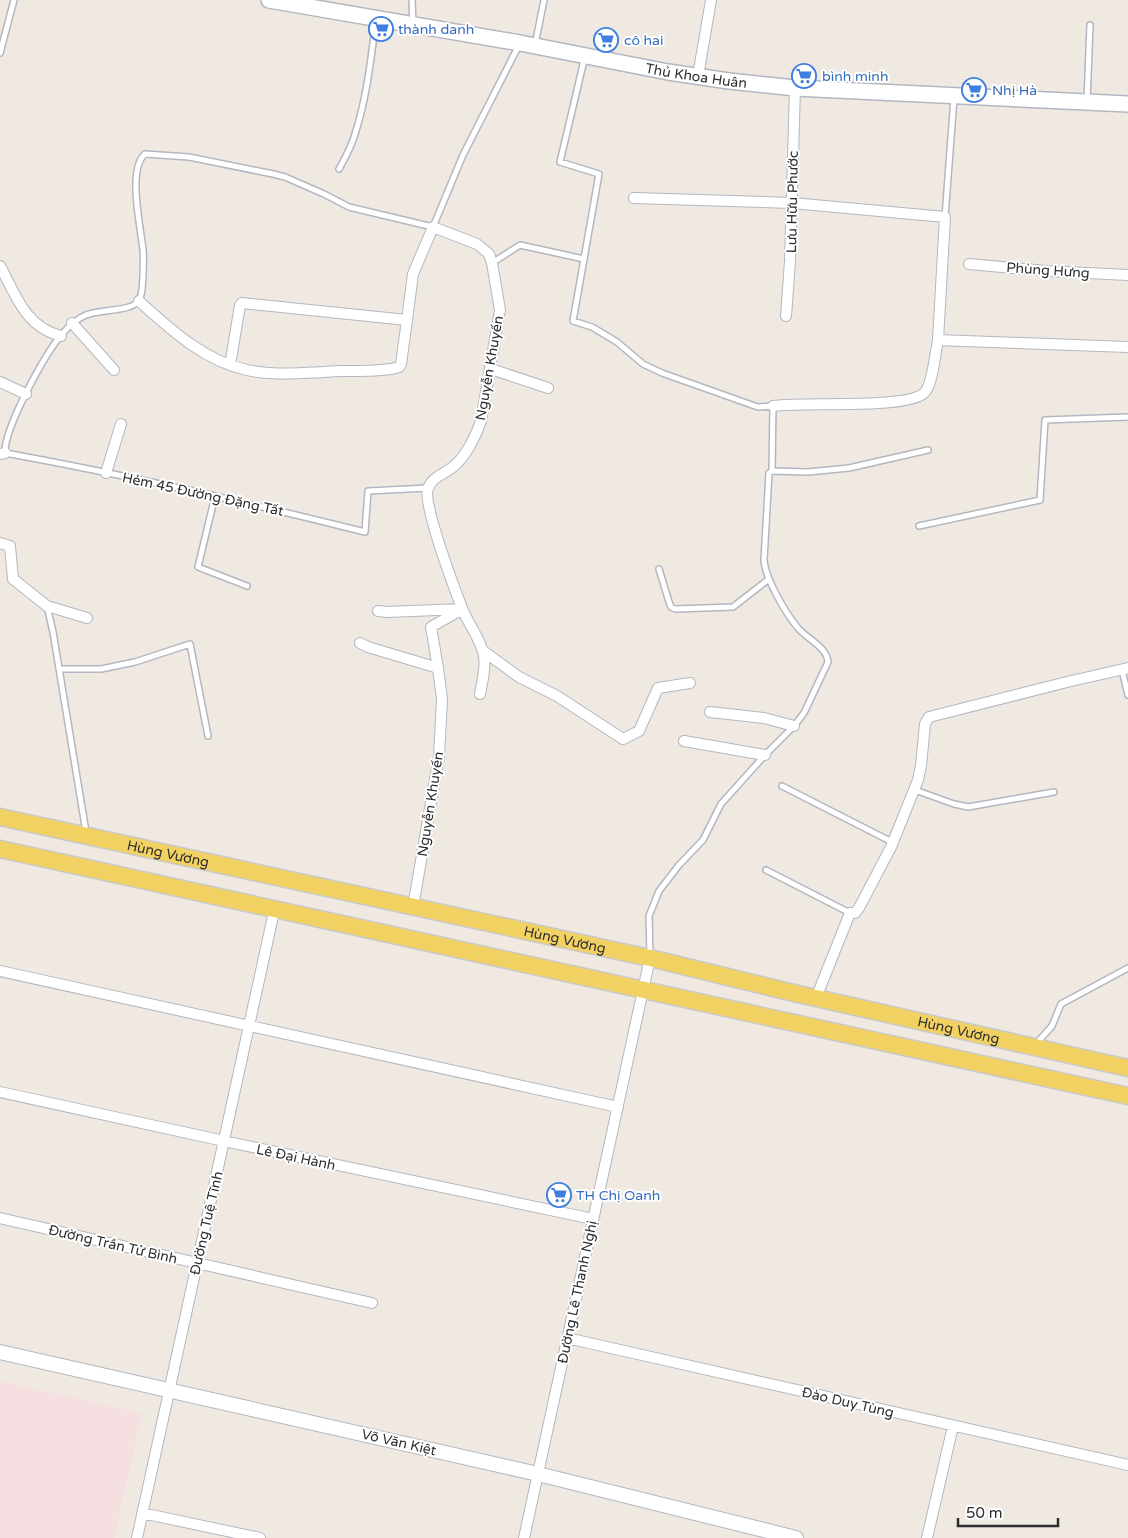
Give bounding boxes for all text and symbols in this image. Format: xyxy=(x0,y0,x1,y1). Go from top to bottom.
supermarket icon: thành danh xyxy=(368,16,394,42)
place label: thành danh xyxy=(398,21,474,38)
supermarket icon: cô hai xyxy=(593,27,619,53)
place label: cô hai xyxy=(624,32,663,49)
street label: Thủ Khoa Huân xyxy=(644,60,748,92)
supermarket icon: bình minh xyxy=(791,63,817,89)
place label: bình minh xyxy=(822,68,888,85)
supermarket icon: Nhị Hà xyxy=(961,77,987,103)
place label: Nhị Hà xyxy=(992,82,1037,99)
street label: Lưu Hữu Phước xyxy=(783,151,802,253)
street label: Phùng Hưng xyxy=(1006,259,1090,282)
street label: Nguyễn Khuyến xyxy=(472,314,507,422)
street label: Hẻm 45 Đường Đặng Tất xyxy=(121,469,286,520)
street label: Nguyễn Khuyến xyxy=(414,750,447,858)
street label: Hùng Vương xyxy=(125,837,211,871)
street label: Hùng Vương xyxy=(522,923,607,957)
street label: Hùng Vương xyxy=(916,1013,1001,1048)
street label: Lê Đại Hành xyxy=(255,1141,337,1174)
street label: Đường Tuệ Tĩnh xyxy=(186,1169,227,1277)
supermarket icon: TH Chị Oanh xyxy=(546,1182,572,1208)
place label: TH Chị Oanh xyxy=(576,1187,660,1204)
street label: Đường Lê Thanh Nghị xyxy=(554,1219,601,1365)
street label: Đường Trần Tử Bình xyxy=(47,1221,179,1268)
street label: Đào Duy Tùng xyxy=(800,1384,896,1421)
street label: Võ Văn Kiệt xyxy=(360,1426,439,1459)
scale bar xyxy=(958,1496,1058,1528)
text: 50 m xyxy=(966,1504,1003,1522)

